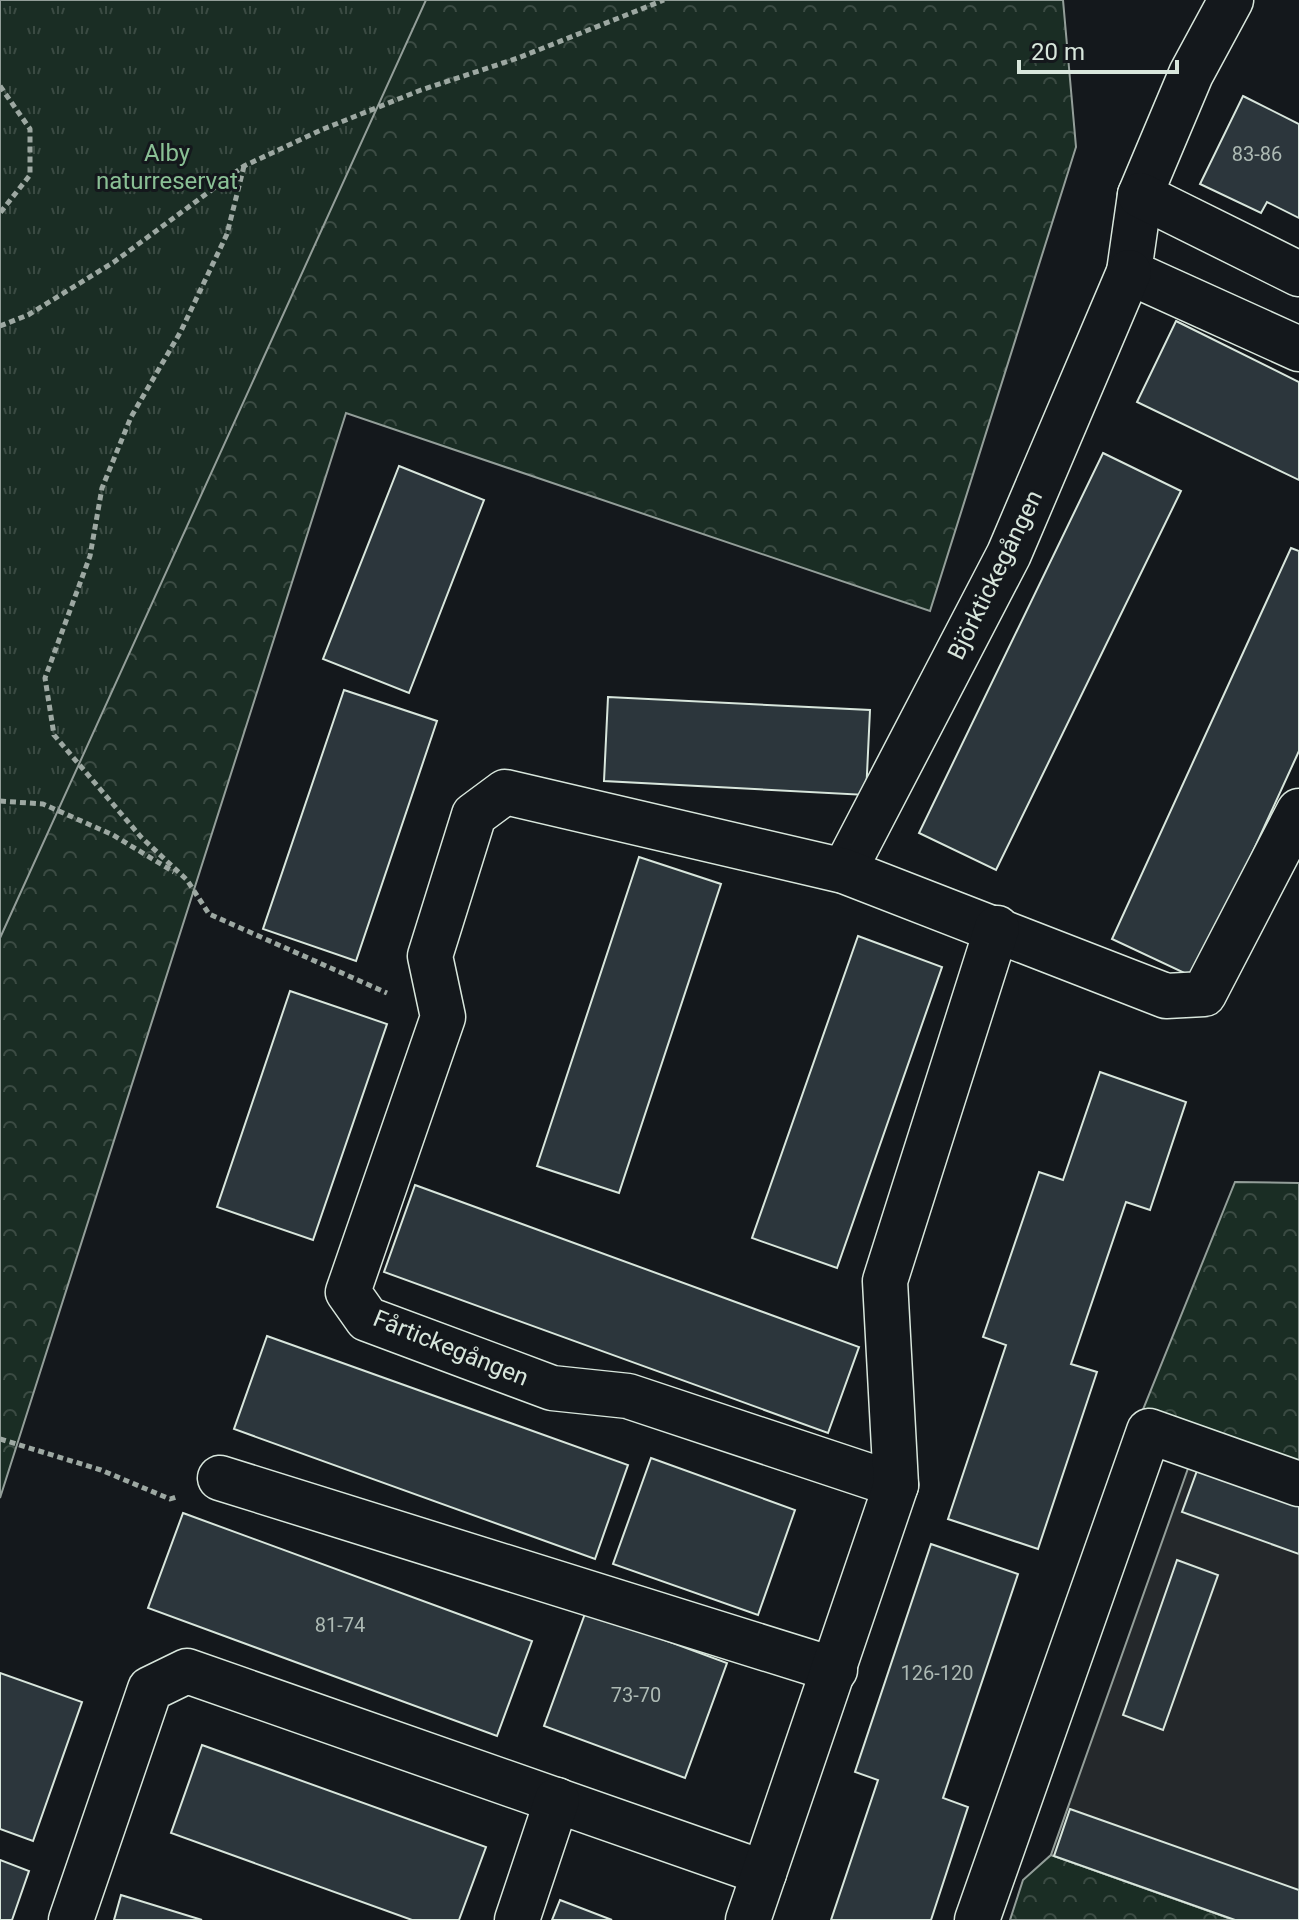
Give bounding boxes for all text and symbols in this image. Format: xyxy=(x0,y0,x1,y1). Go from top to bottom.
scale bar xyxy=(1019,24,1177,74)
text: 20 m xyxy=(1031,38,1085,66)
park label: Alby naturreservat xyxy=(96,139,238,195)
house number: 83-86 xyxy=(1232,142,1282,166)
street label: Björktickegången xyxy=(942,486,1048,664)
street label: Fårtickegången xyxy=(369,1304,533,1392)
house number: 81-74 xyxy=(315,1613,365,1637)
house number: 126-120 xyxy=(901,1661,973,1685)
house number: 73-70 xyxy=(611,1683,661,1707)

